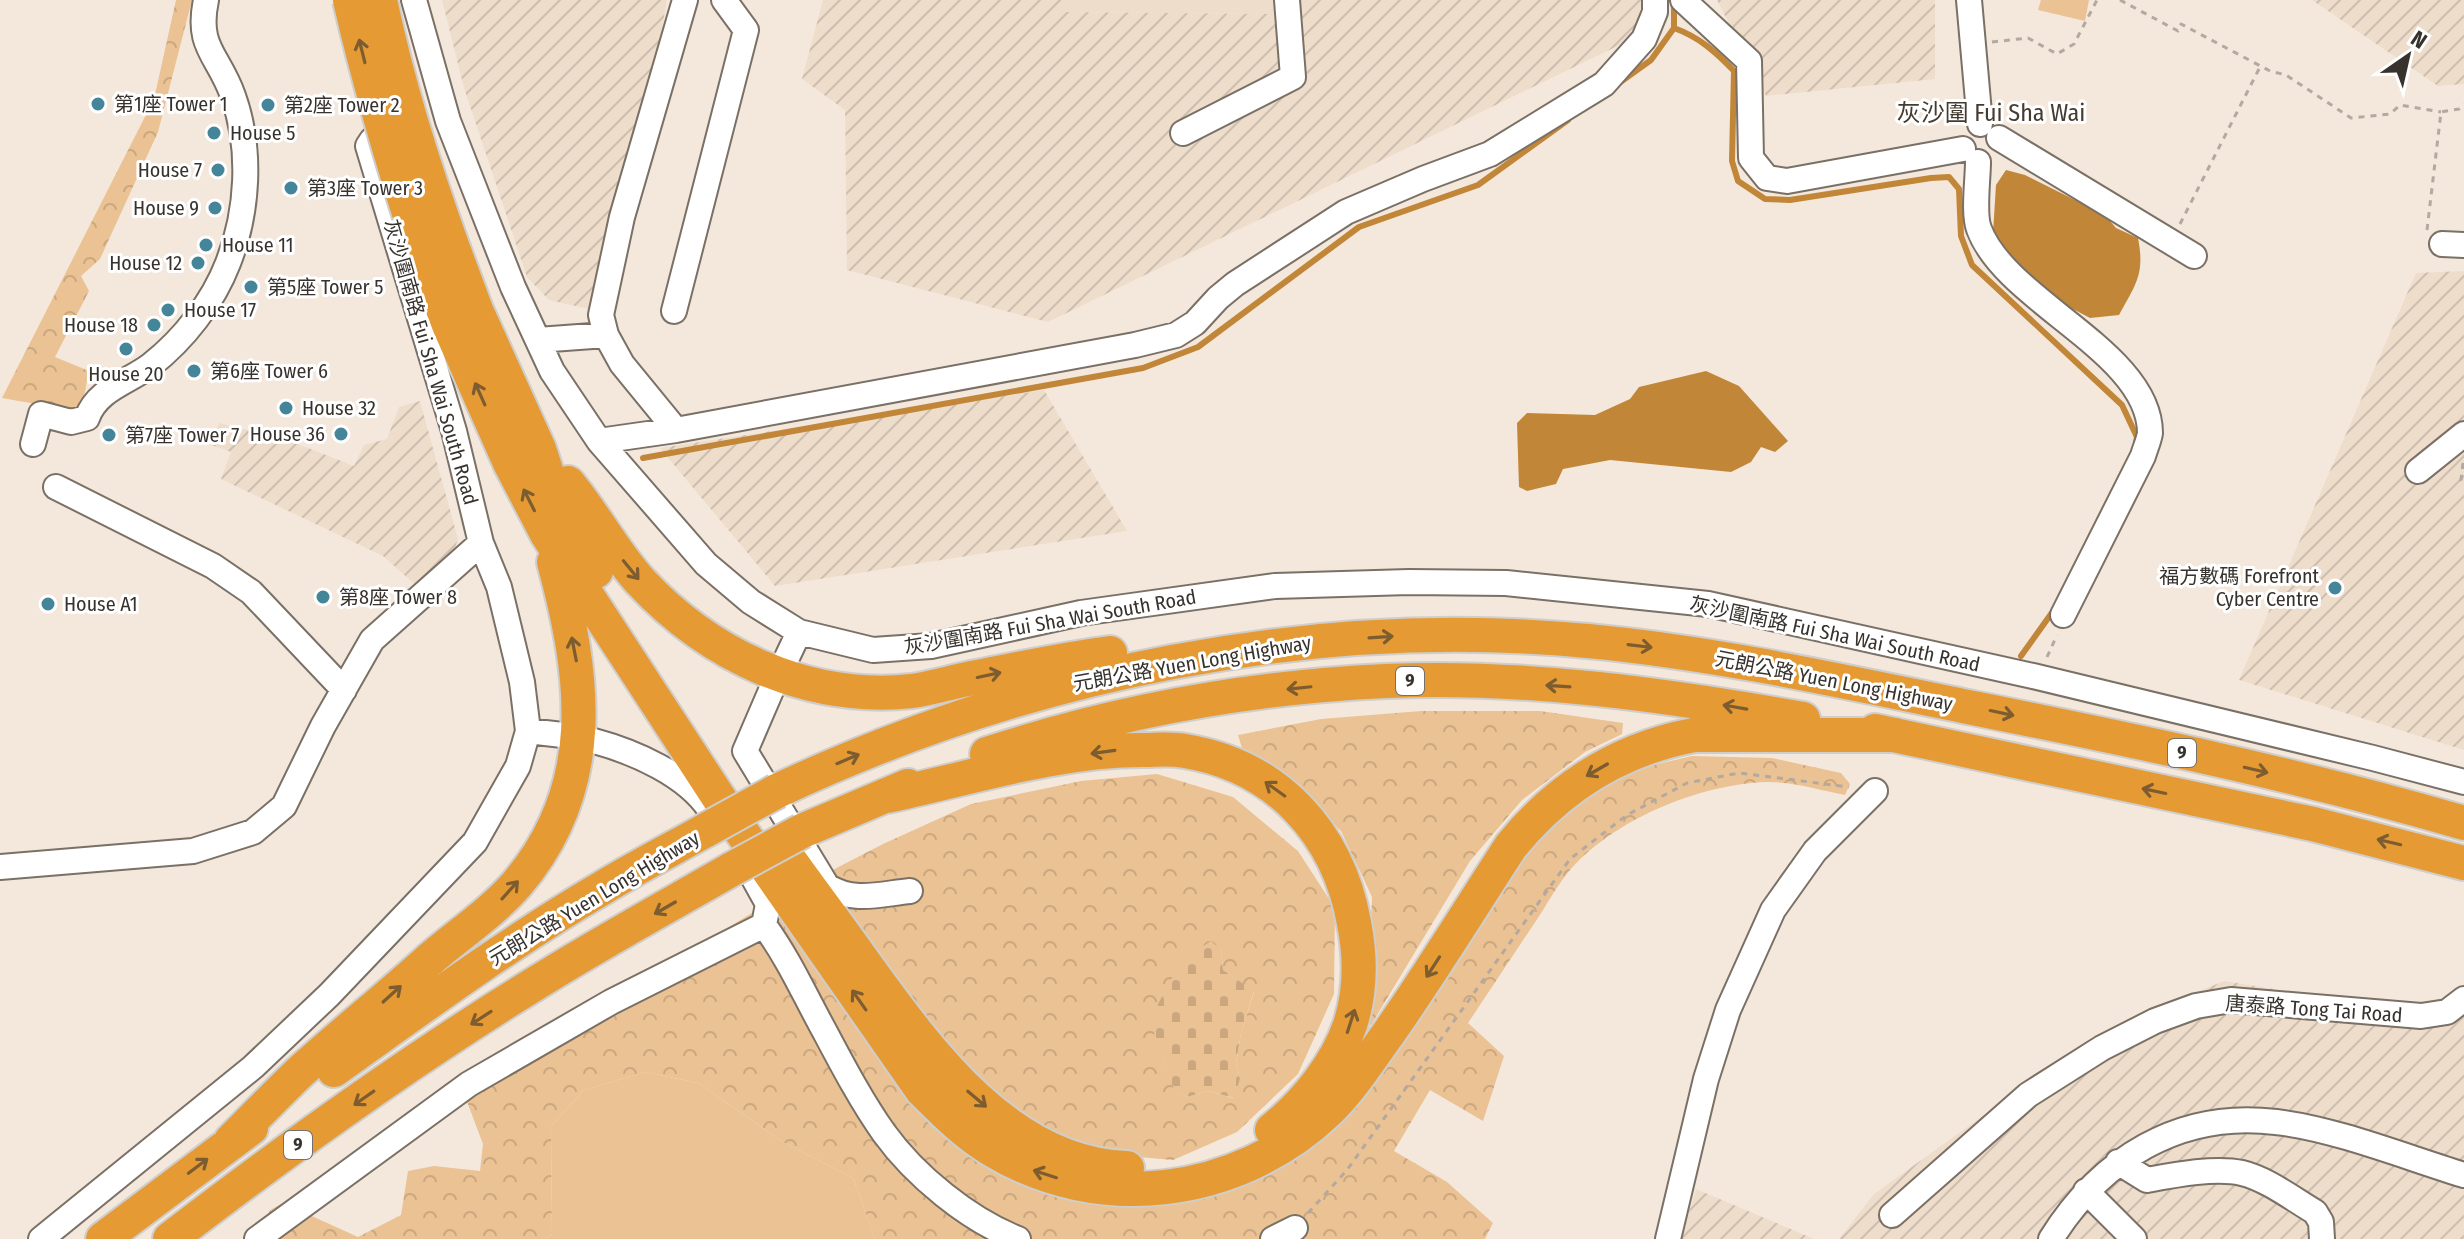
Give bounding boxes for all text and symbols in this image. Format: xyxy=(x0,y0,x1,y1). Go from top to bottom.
north arrow xyxy=(2368,16,2448,96)
text: N xyxy=(2406,25,2432,55)
one-way arrow xyxy=(354,38,369,64)
place label: 第1座 Tower 1 xyxy=(114,92,228,116)
place label: 第2座 Tower 2 xyxy=(284,93,400,117)
marker: 第1座 Tower 1 xyxy=(89,95,107,113)
marker: 第2座 Tower 2 xyxy=(259,96,277,114)
district label: 灰沙圍 Fui Sha Wai xyxy=(1897,99,2085,127)
place label: House 5 xyxy=(230,121,295,145)
marker: House 5 xyxy=(205,124,223,142)
place label: House 7 xyxy=(138,158,202,182)
marker: House 7 xyxy=(209,161,227,179)
place label: 第3座 Tower 3 xyxy=(307,176,423,200)
marker: 第3座 Tower 3 xyxy=(282,179,300,197)
place label: House 9 xyxy=(133,196,199,220)
marker: House 9 xyxy=(206,199,224,217)
street label: 灰沙圍南路 Fui Sha Wai South Road xyxy=(379,216,483,508)
place label: House 11 xyxy=(222,233,294,257)
marker: House 11 xyxy=(197,236,215,254)
place label: House 12 xyxy=(109,251,182,275)
marker: House 12 xyxy=(189,254,207,272)
place label: 第5座 Tower 5 xyxy=(267,275,383,299)
marker: 第5座 Tower 5 xyxy=(242,278,260,296)
place label: House 17 xyxy=(184,298,256,322)
marker: House 17 xyxy=(159,301,177,319)
place label: House 18 xyxy=(64,313,138,337)
marker: House 18 xyxy=(145,316,163,334)
marker: House 20 xyxy=(117,340,135,358)
place label: 第6座 Tower 6 xyxy=(210,359,328,383)
place label: House 20 xyxy=(88,362,164,386)
marker: 第6座 Tower 6 xyxy=(185,362,203,380)
one-way arrow xyxy=(471,382,486,407)
place label: House 32 xyxy=(302,396,376,420)
marker: House 32 xyxy=(277,399,295,417)
place label: House 36 xyxy=(250,422,325,446)
place label: 第7座 Tower 7 xyxy=(125,423,239,447)
marker: House 36 xyxy=(332,425,350,443)
marker: 第7座 Tower 7 xyxy=(100,426,118,444)
one-way arrow xyxy=(520,489,536,513)
one-way arrow xyxy=(622,559,640,580)
place label: 福方數碼 Forefront Cyber Centre xyxy=(2159,564,2319,611)
marker: 福方數碼 Forefront Cyber Centre xyxy=(2326,579,2344,597)
street label: 灰沙圍南路 Fui Sha Wai South Road xyxy=(902,584,1198,660)
place label: 第8座 Tower 8 xyxy=(339,585,457,609)
marker: 第8座 Tower 8 xyxy=(314,588,332,606)
street label: 灰沙圍南路 Fui Sha Wai South Road xyxy=(1688,591,1982,677)
place label: House A1 xyxy=(64,592,138,616)
marker: House A1 xyxy=(39,595,57,613)
one-way arrow xyxy=(1367,629,1394,644)
street label: 元朗公路 Yuen Long Highway xyxy=(1071,630,1313,696)
one-way arrow xyxy=(566,636,581,662)
one-way arrow xyxy=(1626,639,1653,654)
street label: 元朗公路 Yuen Long Highway xyxy=(1713,646,1955,716)
one-way arrow xyxy=(976,667,1002,682)
road number: 9 xyxy=(1396,667,1424,695)
one-way arrow xyxy=(1545,678,1572,693)
one-way arrow xyxy=(1286,680,1313,695)
one-way arrow xyxy=(1723,699,1749,714)
one-way arrow xyxy=(1989,707,2015,722)
road number: 9 xyxy=(2168,739,2196,767)
one-way arrow xyxy=(1091,745,1117,760)
one-way arrow xyxy=(835,751,860,766)
one-way arrow xyxy=(1586,762,1609,778)
one-way arrow xyxy=(2243,763,2268,778)
one-way arrow xyxy=(1265,781,1286,798)
one-way arrow xyxy=(2142,783,2167,798)
street label: 元朗公路 Yuen Long Highway xyxy=(484,826,704,970)
one-way arrow xyxy=(2376,834,2402,849)
one-way arrow xyxy=(500,881,518,901)
one-way arrow xyxy=(653,901,677,916)
one-way arrow xyxy=(1424,955,1440,978)
one-way arrow xyxy=(382,985,402,1003)
one-way arrow xyxy=(851,990,868,1011)
street label: 唐泰路 Tong Tai Road xyxy=(2225,991,2403,1027)
one-way arrow xyxy=(1344,1009,1359,1034)
one-way arrow xyxy=(470,1011,493,1027)
one-way arrow xyxy=(354,1090,376,1106)
one-way arrow xyxy=(967,1090,987,1108)
road number: 9 xyxy=(284,1131,312,1159)
one-way arrow xyxy=(187,1157,208,1174)
one-way arrow xyxy=(1032,1165,1057,1180)

